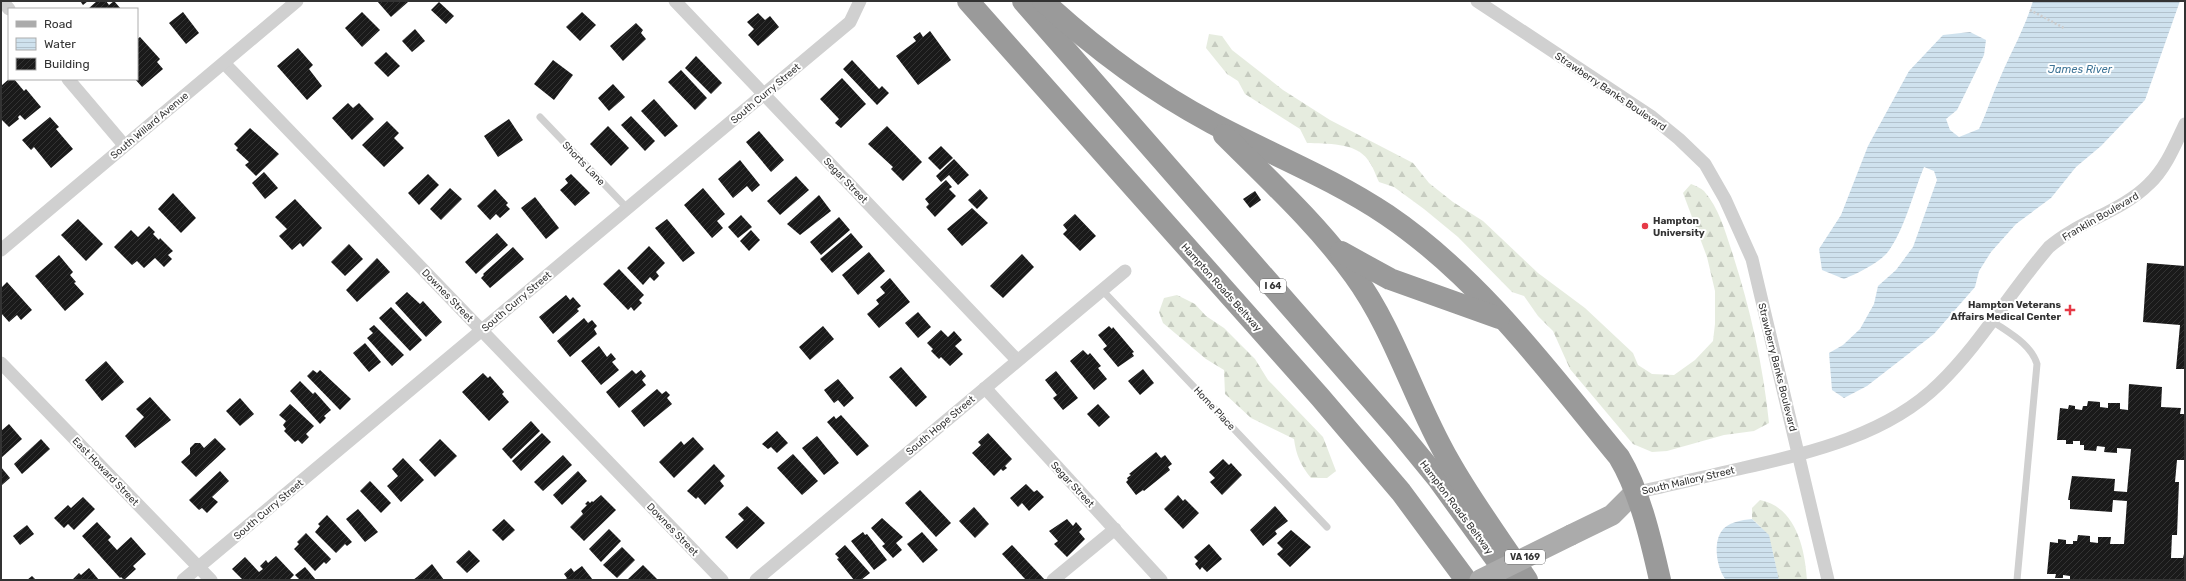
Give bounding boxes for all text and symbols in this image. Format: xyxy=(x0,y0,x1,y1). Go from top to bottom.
legend xyxy=(8,8,138,80)
text: Road xyxy=(44,17,72,31)
text: Water xyxy=(44,37,76,51)
street label: Strawberry Banks Boulevard xyxy=(1552,50,1669,134)
text: Building xyxy=(44,57,90,71)
street label: South Curry Street xyxy=(728,61,803,126)
water label: James River xyxy=(2048,63,2113,76)
street label: South Willard Avenue xyxy=(108,89,191,162)
street label: Shorts Lane xyxy=(559,139,607,188)
street label: Segar Street xyxy=(821,156,870,206)
street label: Franklin Boulevard xyxy=(2060,190,2141,244)
place label: Hampton University xyxy=(1653,215,1705,239)
marker: Hampton University xyxy=(1640,221,1650,231)
street label: Hampton Roads Beltway xyxy=(1179,241,1264,335)
street label: Downes Street xyxy=(419,267,475,325)
street label: South Curry Street xyxy=(479,269,554,334)
road number: I 64 xyxy=(1260,279,1286,293)
place label: Hampton Veterans Affairs Medical Center xyxy=(1950,299,2061,323)
street label: Strawberry Banks Boulevard xyxy=(1755,302,1799,433)
marker: Hampton Veterans Affairs Medical Center xyxy=(2064,304,2076,316)
street label: Home Place xyxy=(1191,384,1238,433)
street label: South Hope Street xyxy=(904,393,978,458)
street label: East Howard Street xyxy=(70,435,141,508)
street label: Hampton Roads Beltway xyxy=(1417,458,1496,557)
street label: Segar Street xyxy=(1048,459,1097,510)
street label: South Mallory Street xyxy=(1641,464,1736,497)
street label: South Curry Street xyxy=(231,477,306,542)
street label: Downes Street xyxy=(644,501,700,559)
road number: VA 169 xyxy=(1505,550,1545,564)

